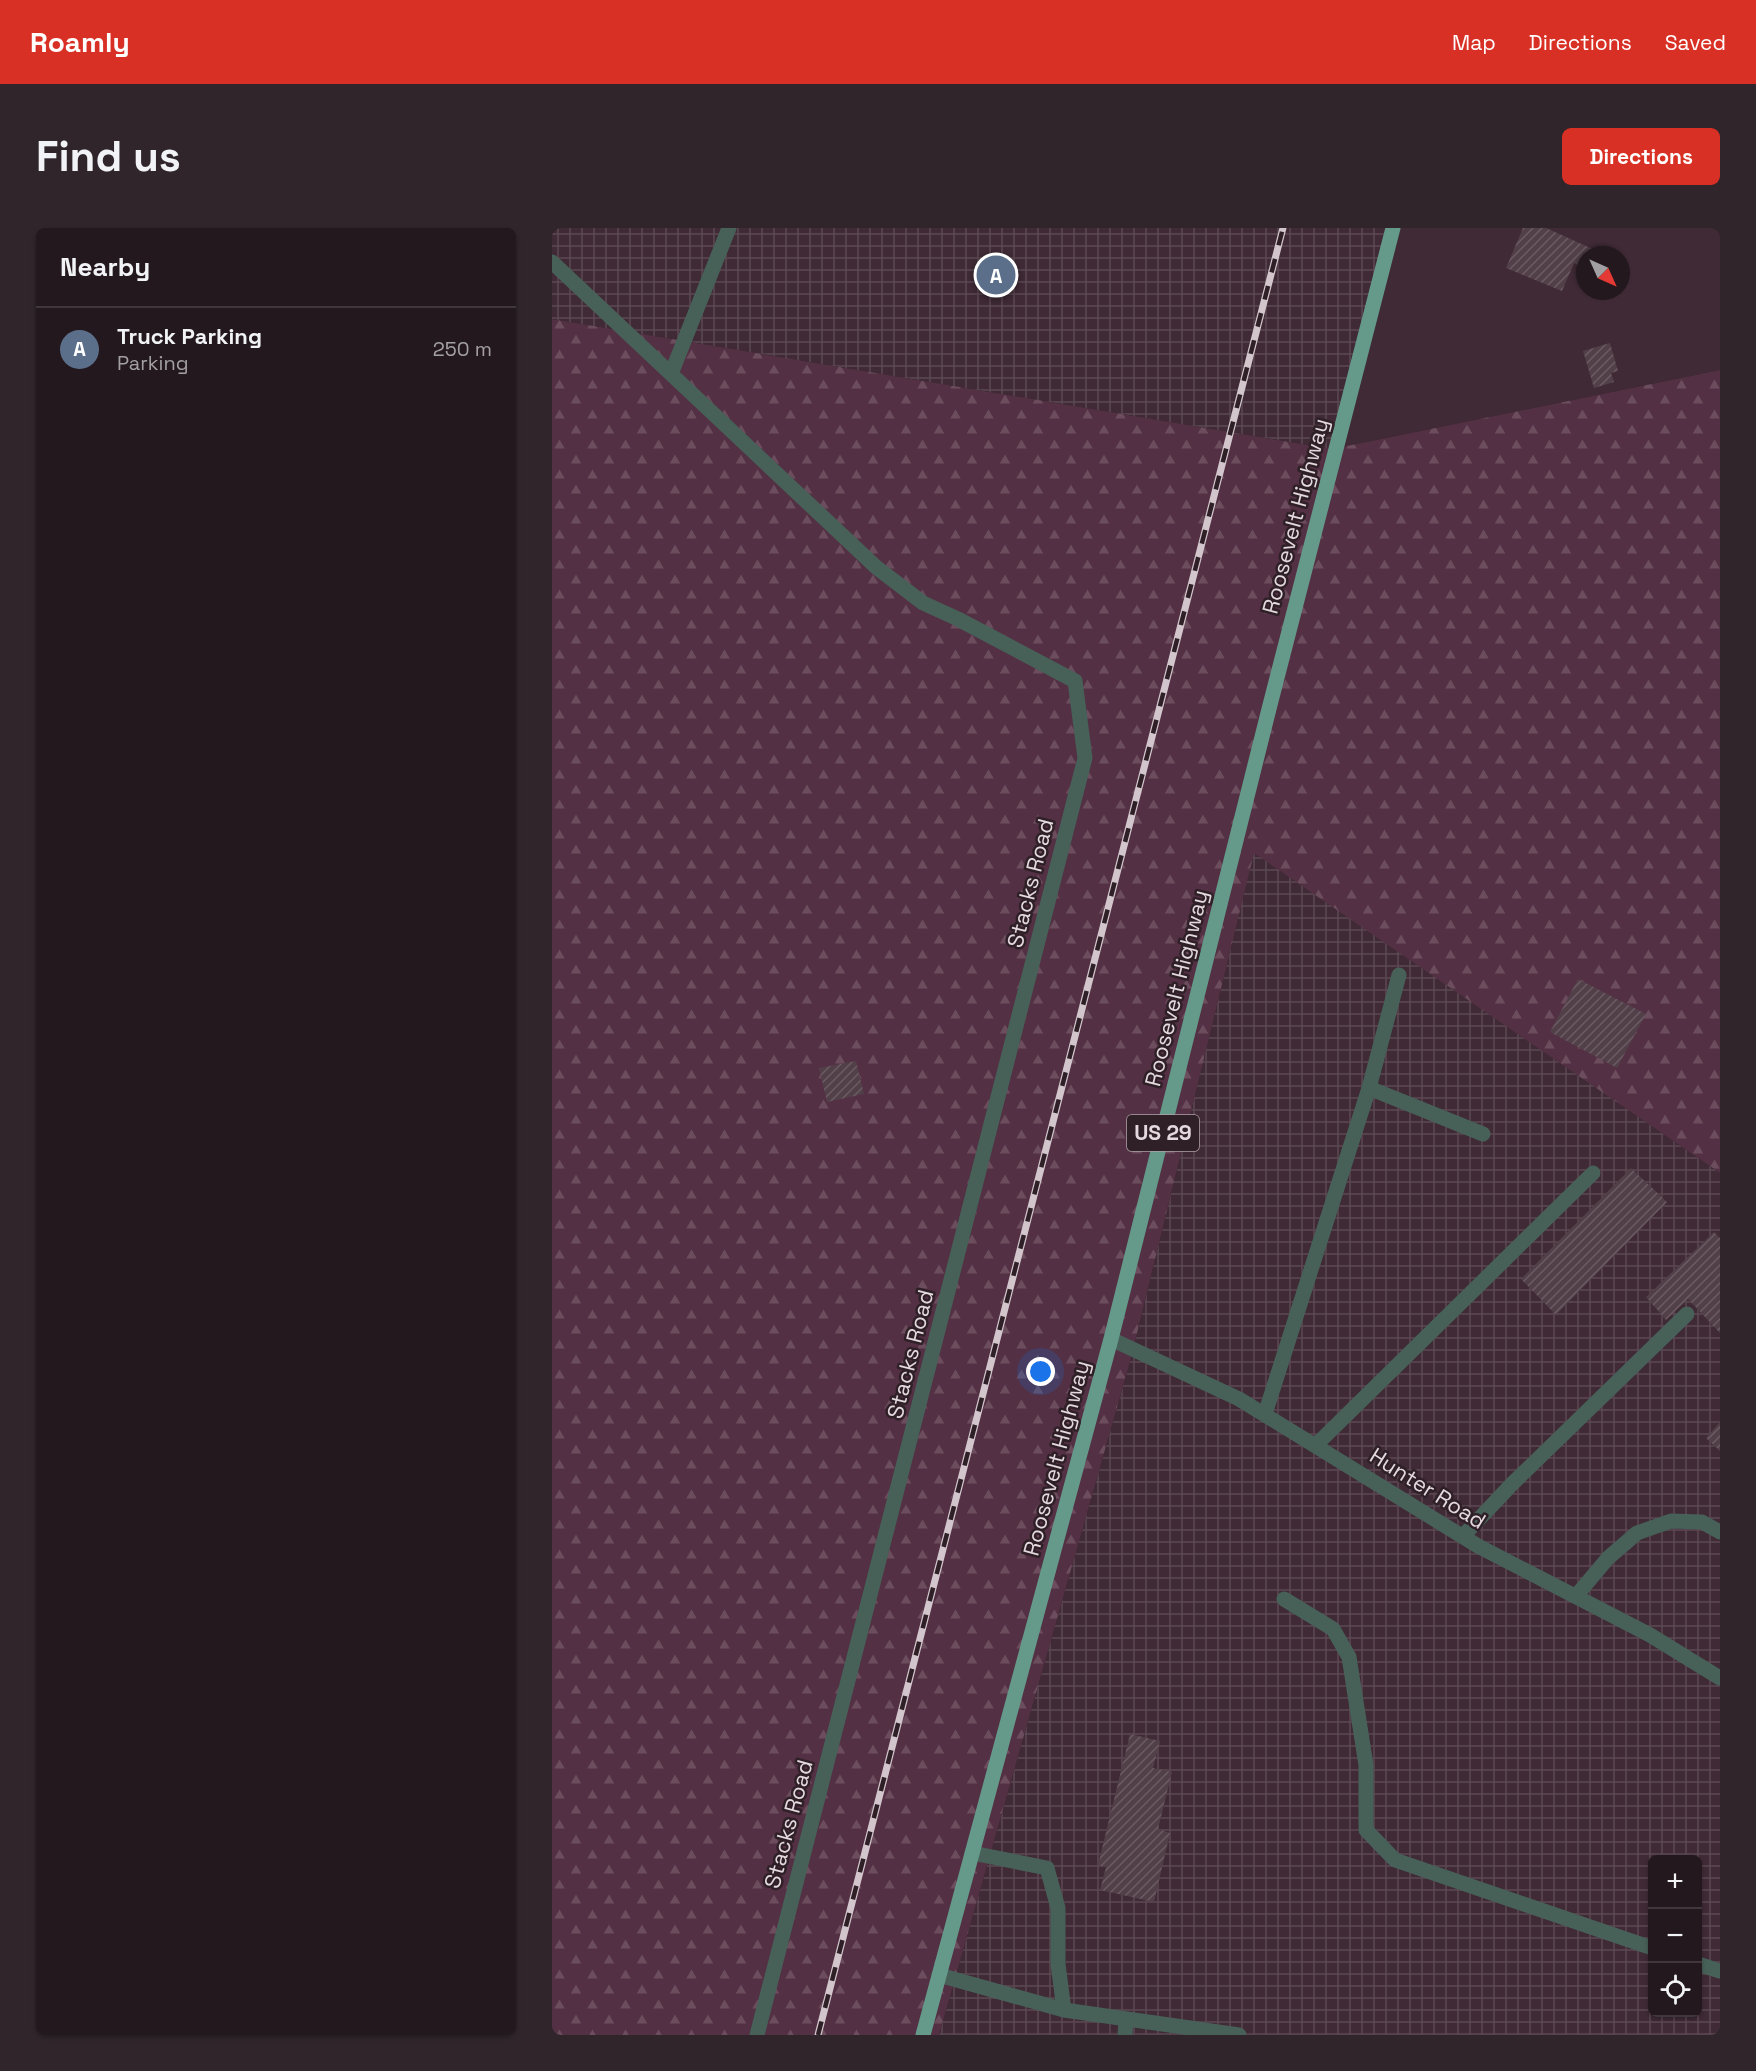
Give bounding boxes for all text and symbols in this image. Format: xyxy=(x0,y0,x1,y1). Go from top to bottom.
text: Roamly xyxy=(30,24,130,60)
text: Map xyxy=(1452,29,1496,56)
text: Directions xyxy=(1529,29,1632,56)
text: Saved xyxy=(1665,29,1726,56)
button: Directions xyxy=(1562,128,1720,185)
text: Find us xyxy=(36,130,181,183)
north arrow xyxy=(1576,246,1630,300)
text: Nearby xyxy=(60,250,150,284)
pin: A xyxy=(976,252,1016,298)
text: Truck Parking xyxy=(117,322,262,350)
text: A xyxy=(73,336,86,362)
text: 250 m xyxy=(433,336,492,362)
text: Parking xyxy=(117,350,189,376)
street label: Roosevelt Highway xyxy=(1255,415,1335,617)
street label: Stacks Road xyxy=(1000,816,1060,950)
street label: Roosevelt Highway xyxy=(1138,887,1214,1089)
road number: US 29 xyxy=(1127,1115,1199,1151)
street label: Stacks Road xyxy=(880,1287,940,1421)
street label: Roosevelt Highway xyxy=(1016,1357,1096,1559)
your location xyxy=(1026,1357,1055,1386)
street label: Hunter Road xyxy=(1365,1441,1491,1535)
street label: Stacks Road xyxy=(757,1757,819,1891)
map controls xyxy=(1648,1855,1702,2017)
button: + xyxy=(1648,1855,1702,1909)
button: − xyxy=(1648,1909,1702,1963)
button: locate xyxy=(1648,1963,1702,2017)

